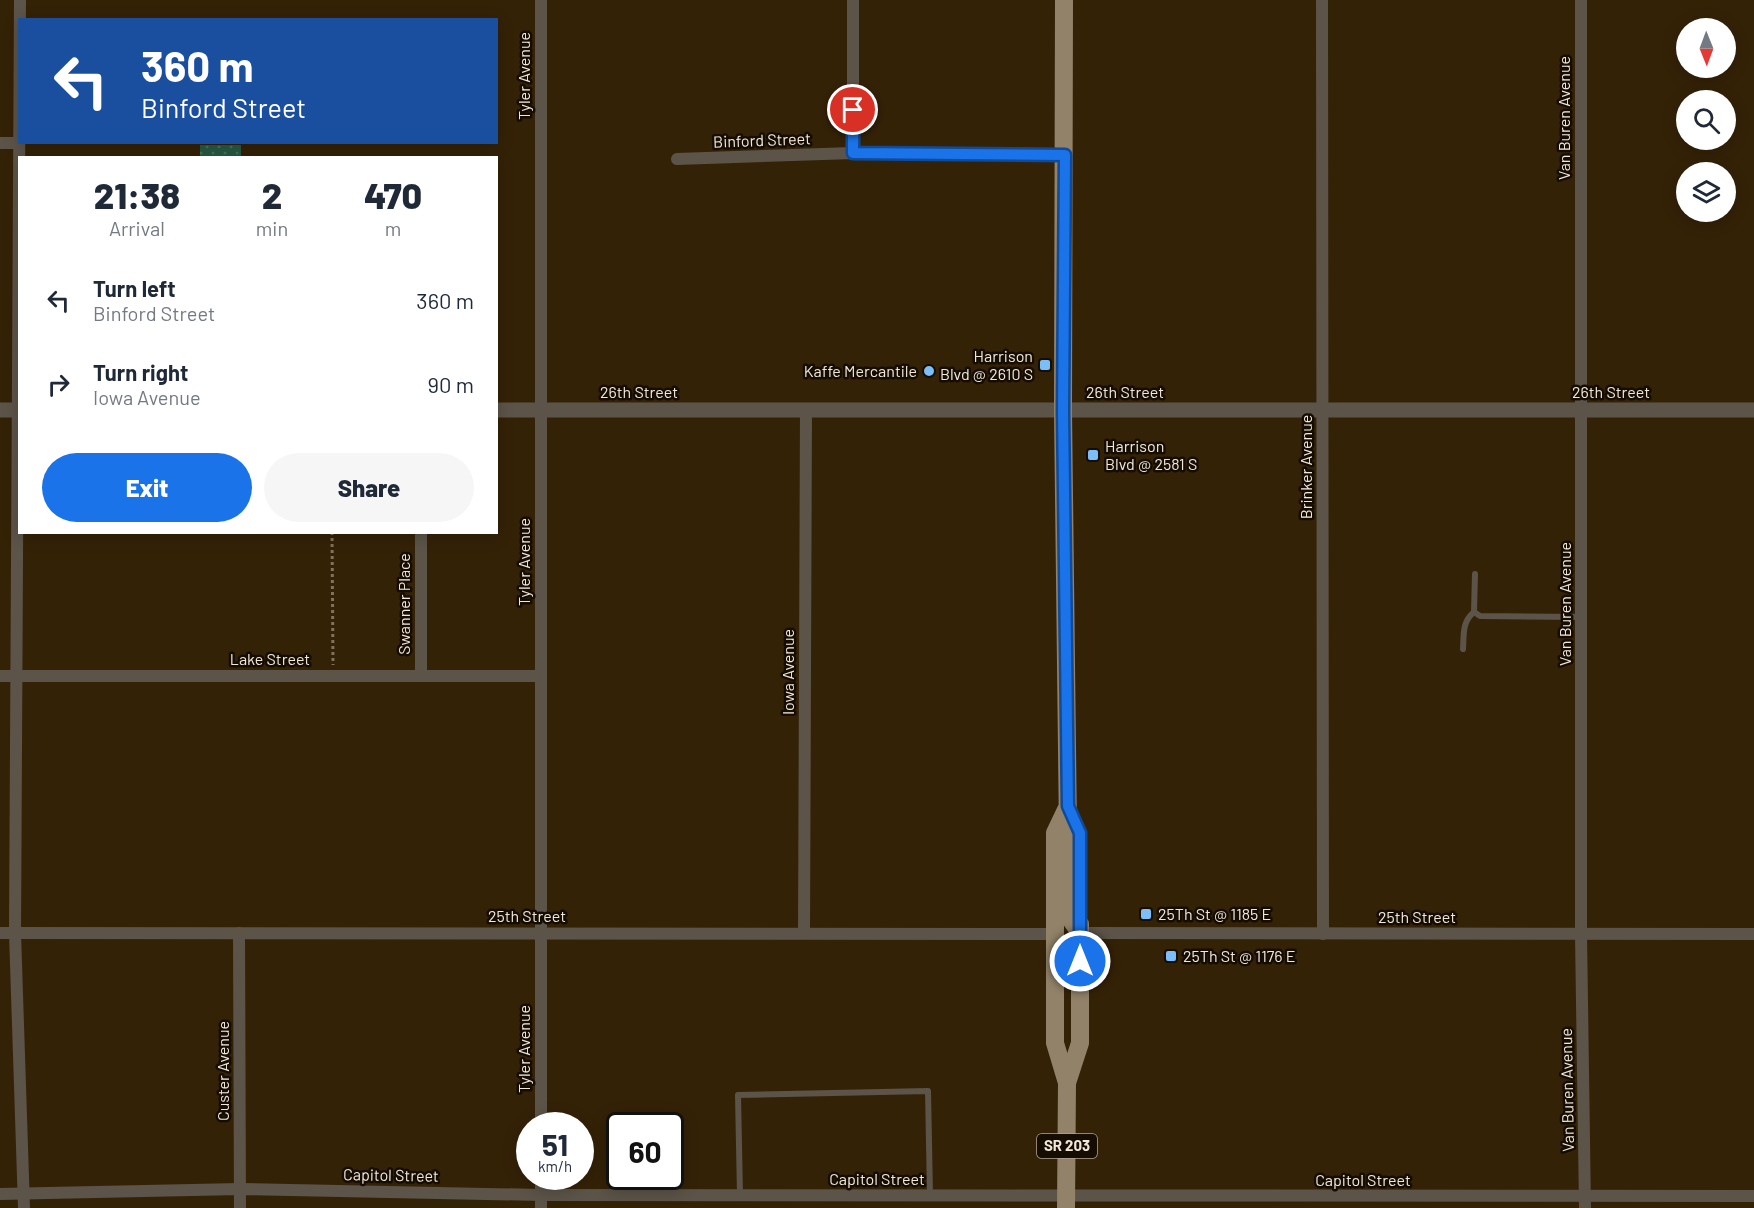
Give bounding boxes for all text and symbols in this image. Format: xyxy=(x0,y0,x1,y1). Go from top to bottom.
north arrow xyxy=(1676,18,1736,78)
map controls xyxy=(1676,18,1736,222)
street label: Tyler Avenue xyxy=(514,32,533,120)
text: 360 m xyxy=(141,40,254,90)
icon: left xyxy=(42,42,120,120)
street label: Van Buren Avenue xyxy=(1554,56,1573,180)
pin xyxy=(827,84,878,135)
button: search xyxy=(1676,90,1736,150)
text: Binford Street xyxy=(141,91,306,123)
icon: arrive xyxy=(836,93,869,126)
street label: Binford Street xyxy=(713,128,811,151)
button: layers xyxy=(1676,162,1736,222)
text: 21:38 xyxy=(94,173,180,216)
text: 2 xyxy=(262,173,282,216)
text: 470 xyxy=(364,173,422,216)
text: Arrival xyxy=(109,216,165,240)
text: min xyxy=(256,216,288,240)
text: m xyxy=(385,216,401,240)
text: Turn left xyxy=(93,275,176,301)
icon: left xyxy=(42,284,75,317)
text: 360 m xyxy=(416,287,474,313)
text: Binford Street xyxy=(93,301,215,325)
place label: Harrison Blvd @ 2610 S xyxy=(940,346,1033,383)
marker: Harrison Blvd @ 2610 S xyxy=(1038,358,1052,372)
text: Turn right xyxy=(93,359,188,385)
place label: Kaffe Mercantile xyxy=(804,361,917,380)
marker: Kaffe Mercantile xyxy=(922,364,936,378)
icon: right xyxy=(42,368,75,401)
text: 90 m xyxy=(428,371,474,397)
street label: 26th Street xyxy=(600,382,678,401)
street label: 26th Street xyxy=(1086,382,1164,401)
street label: 26th Street xyxy=(1572,382,1650,401)
text: Iowa Avenue xyxy=(93,385,201,409)
street label: Brinker Avenue xyxy=(1296,415,1315,519)
place label: Harrison Blvd @ 2581 S xyxy=(1105,436,1197,473)
marker: Harrison Blvd @ 2581 S xyxy=(1086,448,1100,462)
button: Exit xyxy=(42,453,252,522)
button: Share xyxy=(264,453,474,522)
street label: Tyler Avenue xyxy=(514,518,533,606)
street label: Van Buren Avenue xyxy=(1555,542,1574,666)
street label: Swanner Place xyxy=(394,553,413,655)
street label: Iowa Avenue xyxy=(778,629,797,715)
street label: Lake Street xyxy=(230,649,310,668)
place label: 25Th St @ 1185 E xyxy=(1158,904,1271,923)
street label: 25th Street xyxy=(488,906,566,925)
marker: 25Th St @ 1185 E xyxy=(1139,907,1153,921)
street label: 25th Street xyxy=(1378,907,1456,926)
position arrow xyxy=(1048,929,1112,993)
place label: 25Th St @ 1176 E xyxy=(1183,946,1295,965)
marker: 25Th St @ 1176 E xyxy=(1164,949,1178,963)
street label: Tyler Avenue xyxy=(514,1005,533,1093)
street label: Custer Avenue xyxy=(213,1021,232,1121)
street label: Van Buren Avenue xyxy=(1556,1028,1577,1152)
speed limit sign: 60 xyxy=(606,1112,684,1190)
text: 51 xyxy=(542,1126,568,1162)
road number: SR 203 xyxy=(1037,1134,1097,1158)
text: km/h xyxy=(538,1157,572,1175)
street label: Capitol Street xyxy=(343,1164,439,1185)
street label: Capitol Street xyxy=(829,1169,925,1188)
street label: Capitol Street xyxy=(1315,1170,1411,1189)

